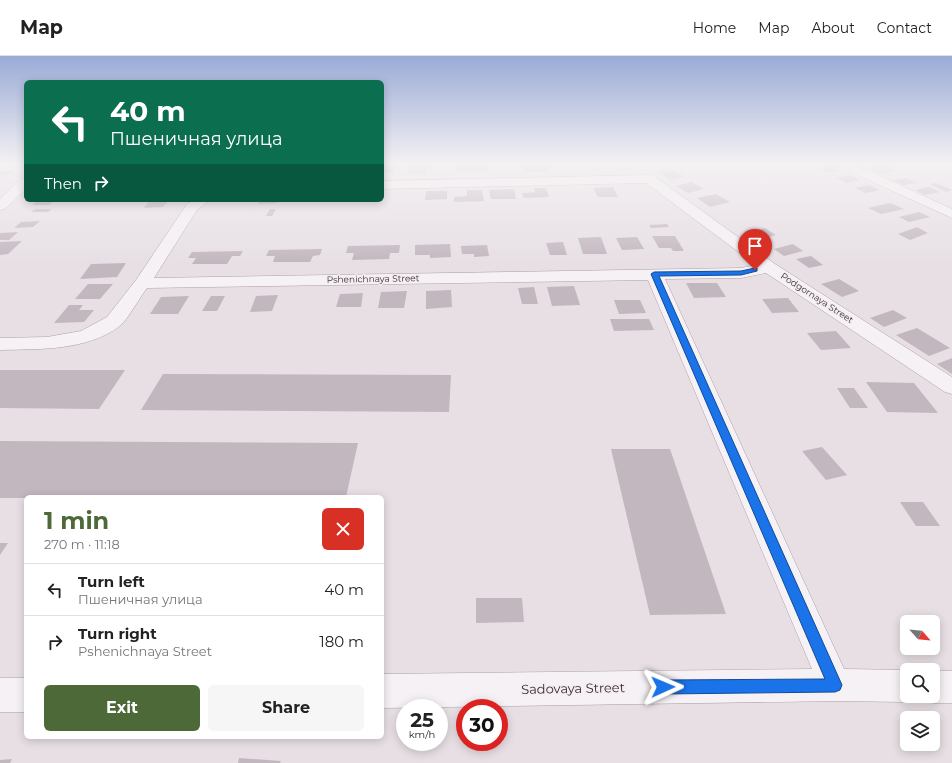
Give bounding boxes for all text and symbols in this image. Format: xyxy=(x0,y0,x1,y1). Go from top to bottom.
text: Map xyxy=(20,16,63,39)
text: Home xyxy=(693,19,736,37)
text: Map xyxy=(758,19,789,37)
text: About xyxy=(811,19,855,37)
text: Contact xyxy=(877,19,932,37)
text: 40 m xyxy=(110,94,186,128)
icon: left xyxy=(44,96,96,148)
text: Пшеничная улица xyxy=(110,128,282,150)
icon: right xyxy=(90,172,112,194)
text: Then xyxy=(44,174,82,193)
pin xyxy=(738,229,772,270)
icon: arrive xyxy=(744,235,766,257)
street label: Podgornaya Street xyxy=(779,270,856,325)
street label: Pshenichnaya Street xyxy=(327,272,420,285)
text: 1 min xyxy=(44,506,109,535)
button: close xyxy=(322,508,364,550)
text: 270 m · 11:18 xyxy=(44,536,120,552)
text: Turn left xyxy=(78,572,145,591)
icon: left xyxy=(44,579,66,601)
text: 40 m xyxy=(324,580,364,599)
text: Пшеничная улица xyxy=(78,591,203,607)
north arrow xyxy=(900,615,940,655)
map controls xyxy=(900,615,940,751)
text: Turn right xyxy=(78,624,157,643)
icon: right xyxy=(44,631,66,653)
text: 180 m xyxy=(319,632,364,651)
text: Pshenichnaya Street xyxy=(78,643,212,659)
button: search xyxy=(900,663,940,703)
position arrow xyxy=(642,666,684,708)
street label: Sadovaya Street xyxy=(521,679,625,697)
button: Exit xyxy=(44,685,200,731)
button: Share xyxy=(208,685,364,731)
speed limit sign: 30 xyxy=(456,699,508,751)
text: 25 xyxy=(410,708,434,732)
button: layers xyxy=(900,711,940,751)
text: km/h xyxy=(409,728,435,741)

